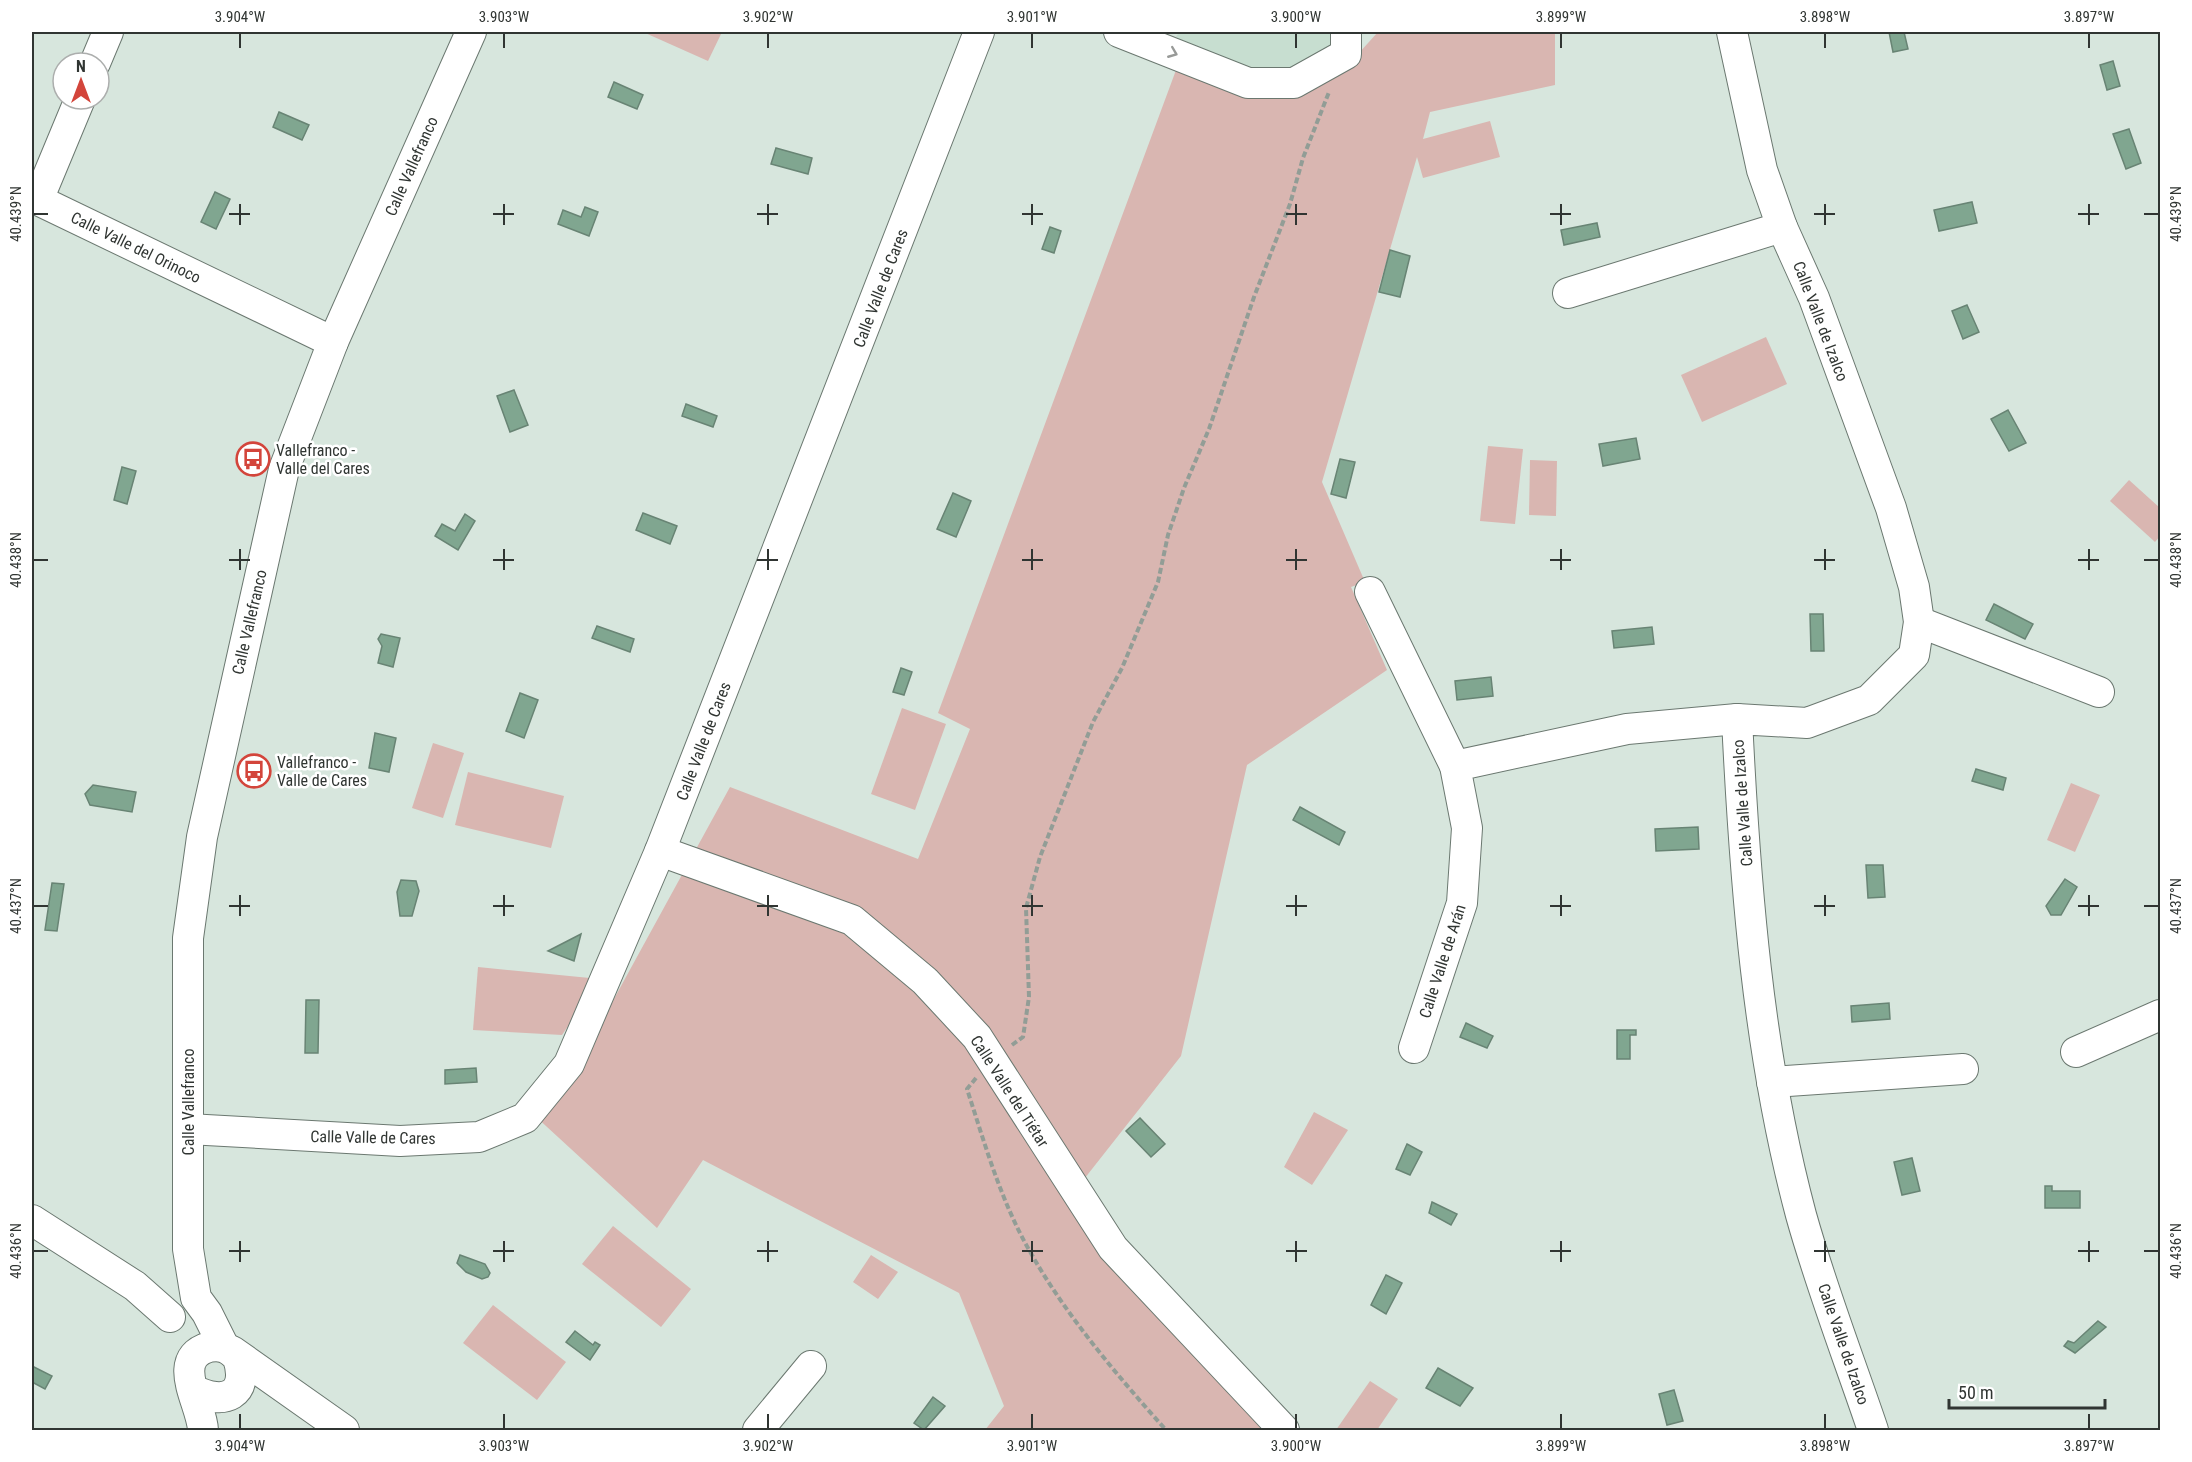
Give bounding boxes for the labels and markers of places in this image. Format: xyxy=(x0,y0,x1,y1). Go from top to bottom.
bus stop icon: Vallefranco - Valle del Cares xyxy=(235,441,271,477)
place label: Vallefranco - Valle del Cares xyxy=(276,441,370,478)
bus stop icon: Vallefranco - Valle de Cares xyxy=(236,753,272,789)
place label: Vallefranco - Valle de Cares xyxy=(277,753,367,790)

